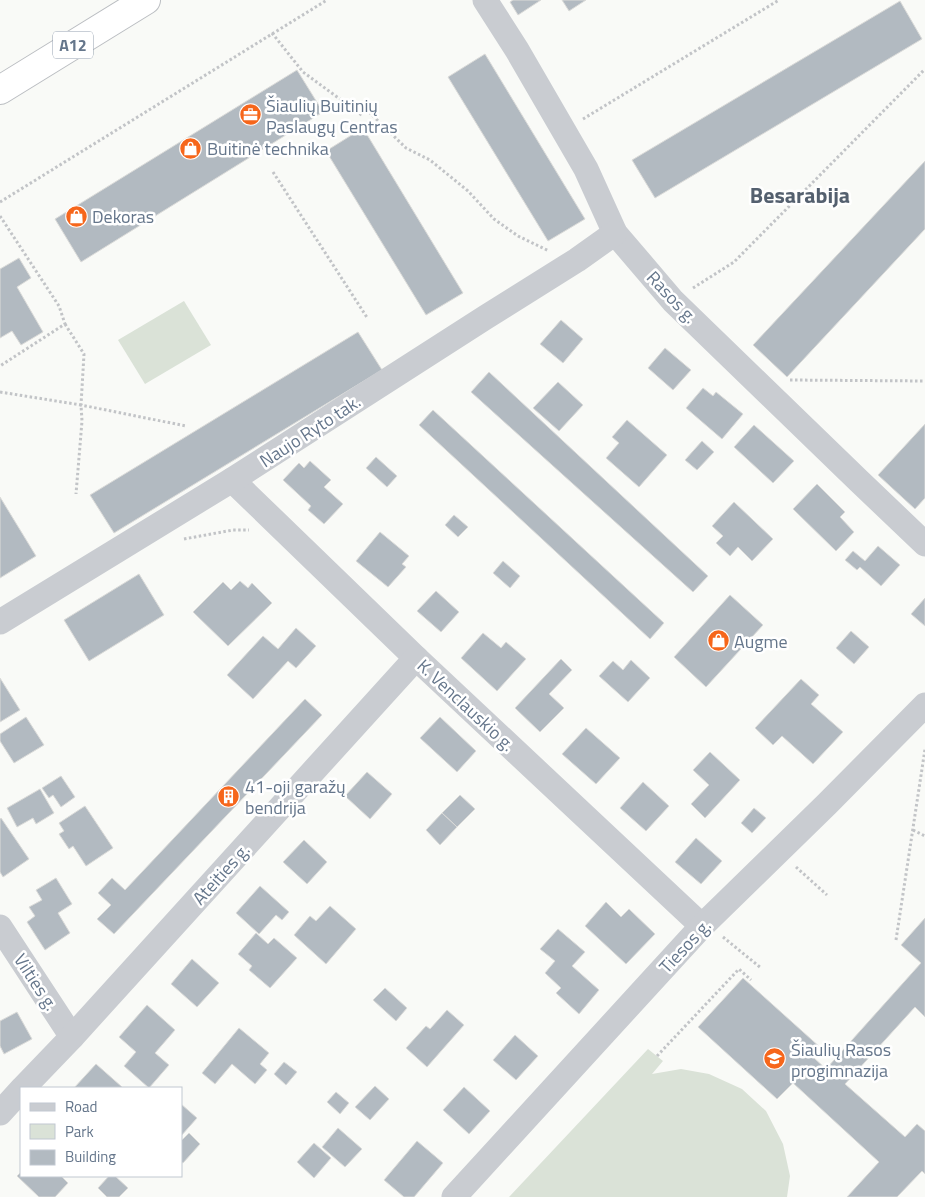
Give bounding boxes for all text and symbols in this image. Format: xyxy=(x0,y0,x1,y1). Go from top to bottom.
road number: A12 xyxy=(53,32,93,58)
place label: Šiaulių Buitinių Paslaugų Centras xyxy=(266,92,398,140)
office icon: Šiaulių Buitinių Paslaugų Centras xyxy=(238,103,262,127)
place label: Buitinė technika xyxy=(207,135,329,162)
shop icon: Buitinė technika xyxy=(179,136,203,160)
district label: Besarabija xyxy=(750,178,850,212)
place label: Dekoras xyxy=(92,203,154,230)
shop icon: Dekoras xyxy=(64,204,88,228)
street label: Rasos g. xyxy=(640,265,704,329)
street label: Naujo Ryto tak. xyxy=(254,388,366,474)
place label: Augme xyxy=(734,628,788,655)
shop icon: Augme xyxy=(706,629,730,653)
street label: K. Venclauskio g. xyxy=(411,653,521,757)
place label: 41-oji garažų bendrija xyxy=(245,773,346,821)
building icon: 41-oji garažų bendrija xyxy=(217,784,241,808)
street label: Ateities g. xyxy=(186,837,256,911)
street label: Tiesos g. xyxy=(653,913,717,979)
street label: Vilties g. xyxy=(7,948,65,1016)
place label: Šiaulių Rasos progimnazija xyxy=(791,1036,891,1084)
school or university icon: Šiaulių Rasos progimnazija xyxy=(763,1047,787,1071)
legend xyxy=(20,1087,182,1177)
text: Road xyxy=(65,1095,97,1118)
text: Park xyxy=(65,1120,94,1143)
text: Building xyxy=(65,1145,116,1168)

